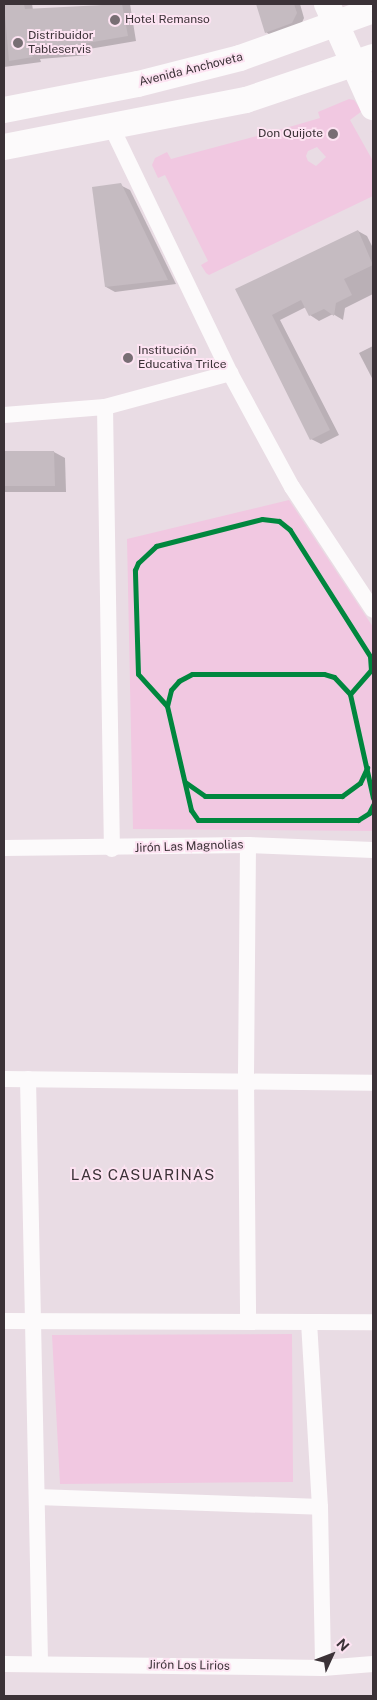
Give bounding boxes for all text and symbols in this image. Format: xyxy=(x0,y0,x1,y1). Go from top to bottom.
place label: Hotel Remanso xyxy=(125,13,210,27)
marker: Hotel Remanso xyxy=(109,14,121,26)
place label: Distribuidor Tableservis xyxy=(28,29,93,57)
marker: Distribuidor Tableservis xyxy=(12,37,24,49)
street label: Avenida Anchoveta xyxy=(138,50,244,90)
place label: Don Quijote xyxy=(258,127,323,141)
marker: Don Quijote xyxy=(327,128,339,140)
place label: Institución Educativa Trilce xyxy=(138,344,226,372)
marker: Institución Educativa Trilce xyxy=(122,352,134,364)
street label: Jirón Las Magnolias xyxy=(134,838,244,856)
district label: LAS CASUARINAS xyxy=(69,1166,217,1184)
north arrow xyxy=(307,1630,357,1680)
text: N xyxy=(333,1635,353,1654)
street label: Jirón Los Lirios xyxy=(148,1658,230,1674)

